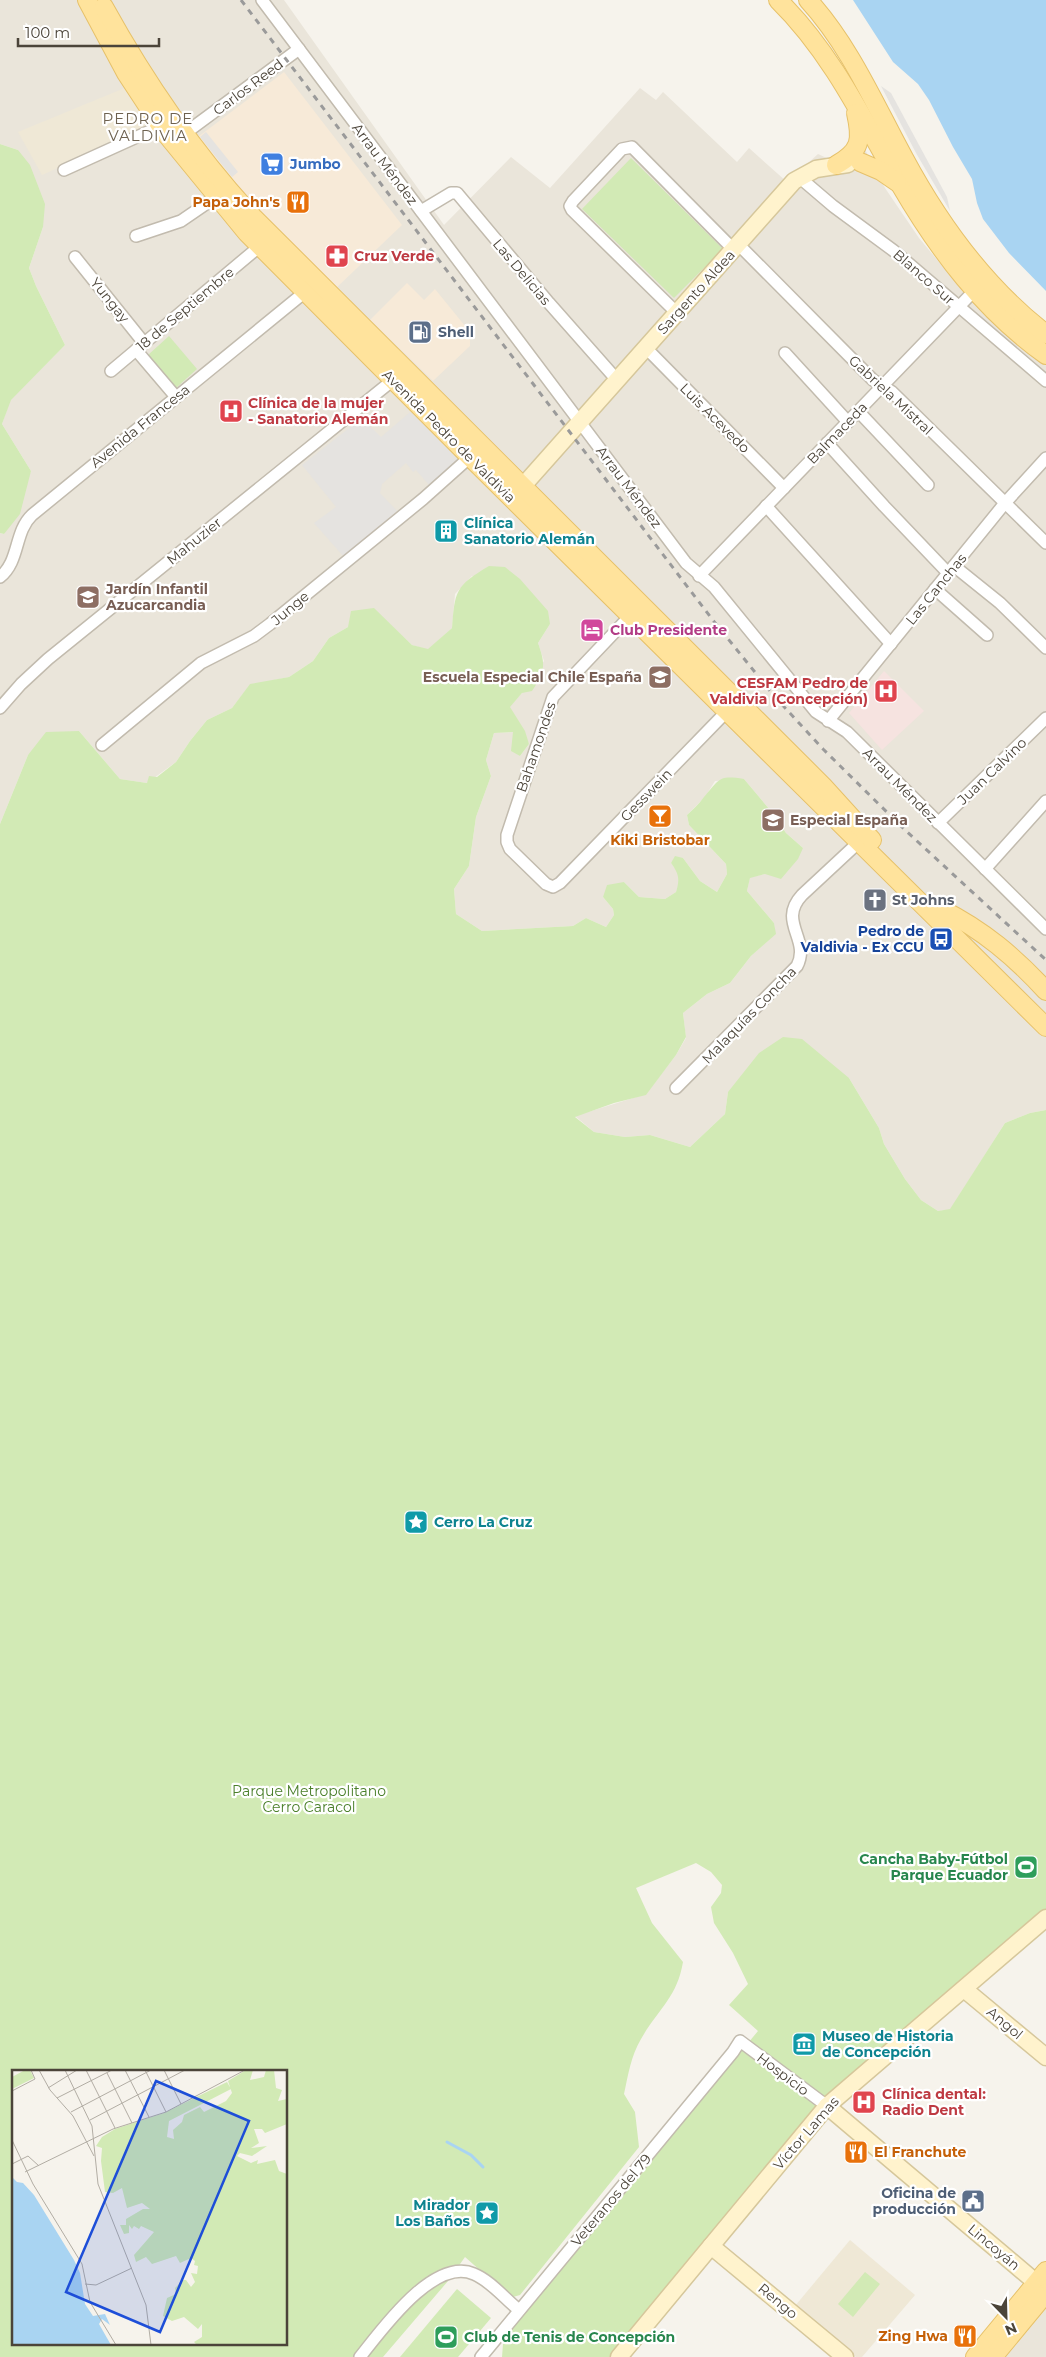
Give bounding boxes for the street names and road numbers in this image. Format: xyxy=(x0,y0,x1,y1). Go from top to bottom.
street label: Carlos Reed xyxy=(209,55,287,119)
street label: Arrau Méndez xyxy=(348,119,422,209)
street label: Las Delicias xyxy=(489,235,555,309)
street label: Blanco Sur xyxy=(889,245,959,309)
street label: Sargento Aldea xyxy=(653,246,739,338)
street label: 18 de Septiembre xyxy=(132,263,238,355)
street label: Yungay xyxy=(87,274,134,326)
street label: Gabriela Mistral xyxy=(845,351,937,439)
street label: Avenida Pedro de Valdivia xyxy=(379,366,519,506)
street label: Luis Acevedo xyxy=(676,379,754,457)
street label: Avenida Francesa xyxy=(87,380,193,472)
street label: Balmaceda xyxy=(803,398,871,468)
street label: Arrau Méndez xyxy=(592,442,666,532)
street label: Mahuzier xyxy=(163,513,225,569)
street label: Las Canchas xyxy=(902,549,970,628)
street label: Junge xyxy=(267,587,313,630)
street label: Bahamondes xyxy=(512,699,560,795)
street label: Juan Calvino xyxy=(953,733,1031,809)
street label: Arrau Méndez xyxy=(859,744,941,826)
street label: Gesswein xyxy=(616,765,676,825)
street label: Malaquías Concha xyxy=(698,963,800,1067)
street label: Angol xyxy=(983,2003,1027,2043)
street label: Hospicio xyxy=(753,2049,813,2100)
street label: Víctor Lamas xyxy=(769,2093,843,2173)
street label: Veteranos del 79 xyxy=(567,2150,655,2250)
street label: Lincoyán xyxy=(964,2220,1024,2274)
street label: Rengo xyxy=(754,2279,802,2323)

